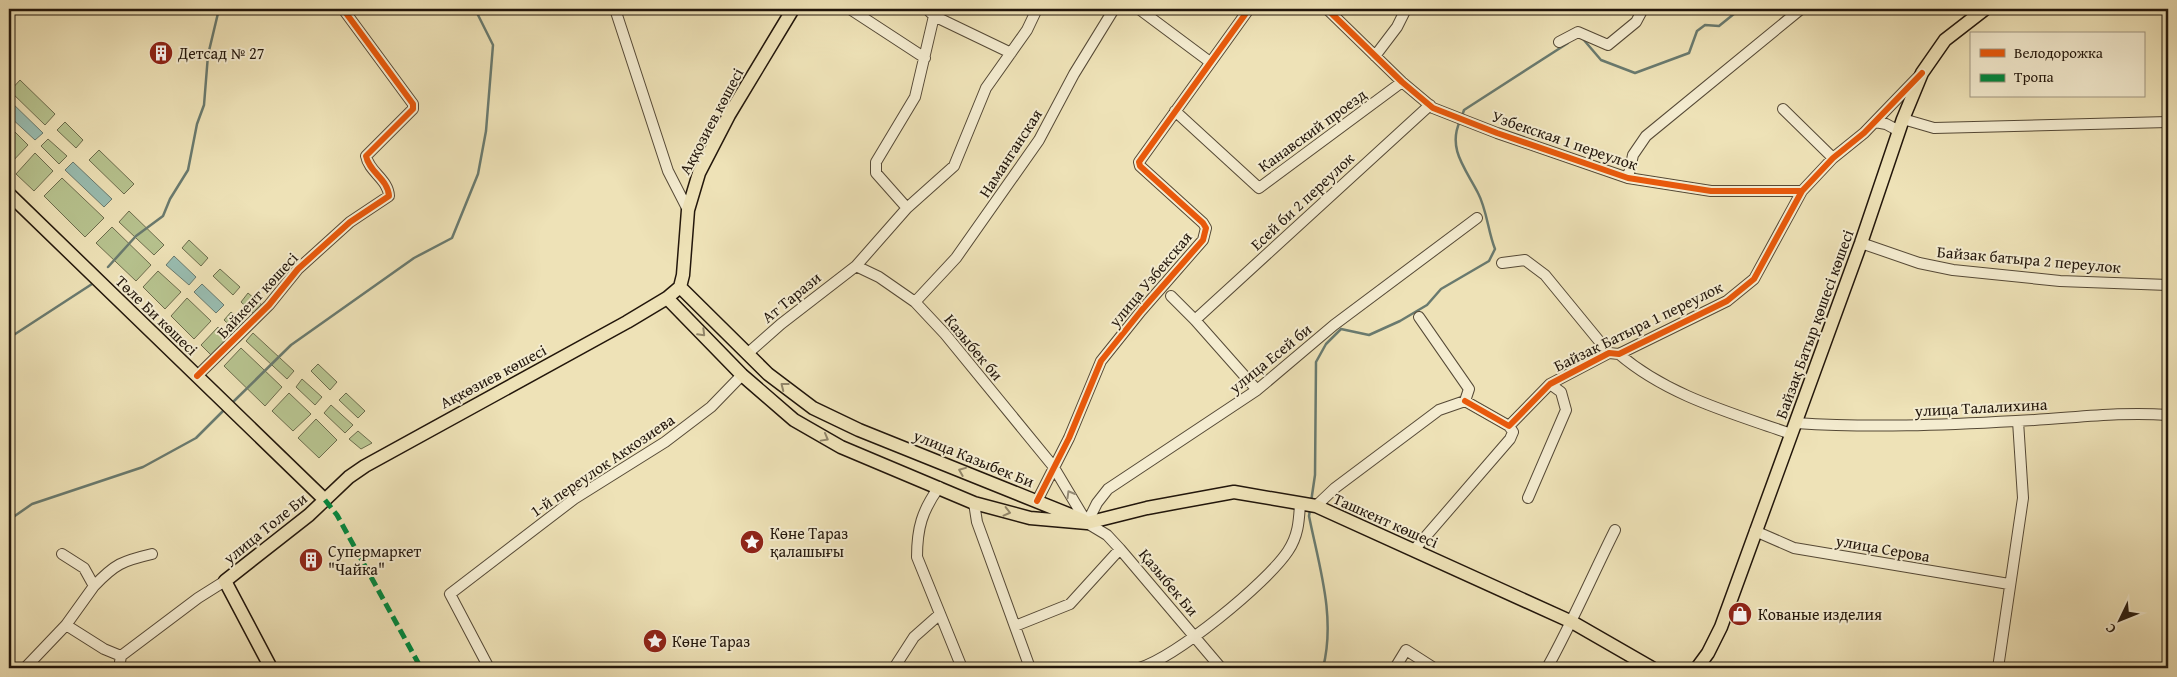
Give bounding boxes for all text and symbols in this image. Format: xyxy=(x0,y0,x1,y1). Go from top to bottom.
legend xyxy=(1970,32,2144,98)
building icon: Детсад № 27 xyxy=(148,40,174,66)
place label: Детсад № 27 xyxy=(177,41,265,65)
text: Велодорожка xyxy=(2014,42,2104,63)
street label: Аққозиев көшесі xyxy=(673,63,750,179)
text: Тропа xyxy=(2014,66,2055,87)
street label: Канавский проезд xyxy=(1253,82,1372,178)
street label: Наманганская xyxy=(972,104,1048,202)
street label: Узбекская 1 переулок xyxy=(1489,104,1642,176)
street label: Есей би 2 переулок xyxy=(1245,146,1360,256)
street label: улица Узбекская xyxy=(1102,226,1197,333)
street label: Байзақ Батыр қөшесі көшесі xyxy=(1769,226,1860,422)
street label: Байзак батыра 2 переулок xyxy=(1936,239,2123,279)
street label: Байкент көшесі xyxy=(211,246,304,344)
street label: Ат Тарази xyxy=(756,265,826,328)
street label: Төле Би көшесі xyxy=(110,269,204,361)
street label: Байзак Батыра 1 переулок xyxy=(1549,274,1727,377)
street label: Казыбек би xyxy=(939,308,1010,386)
street label: улица Есей би xyxy=(1223,317,1317,399)
one-way arrow xyxy=(696,327,705,336)
street label: Ақкөзиев көшесі xyxy=(435,338,551,414)
one-way arrow xyxy=(781,384,790,392)
street label: улица Талалихина xyxy=(1913,392,2048,423)
street label: 1-й переулок Аккозиева xyxy=(525,407,679,522)
street label: улица Казыбек Би xyxy=(909,422,1039,493)
one-way arrow xyxy=(819,432,828,442)
one-way arrow xyxy=(958,467,966,477)
street label: улица Толе Би xyxy=(217,486,313,570)
street label: Ташкент көшесі xyxy=(1330,486,1443,554)
one-way arrow xyxy=(1067,491,1077,500)
one-way arrow xyxy=(1003,506,1012,517)
place label: Көне Тараз қалашығы xyxy=(770,521,848,563)
street label: улица Серова xyxy=(1833,528,1932,568)
place icon: Көне Тараз қалашығы xyxy=(739,529,765,555)
place label: Супермаркет "Чайка" xyxy=(328,539,422,581)
street label: Қазыбек Би xyxy=(1133,543,1205,622)
building icon: Супермаркет "Чайка" xyxy=(298,547,324,573)
north arrow xyxy=(2094,594,2144,644)
shop icon: Кованые изделия xyxy=(1727,601,1753,627)
place label: Кованые изделия xyxy=(1758,602,1882,626)
text: С xyxy=(2100,619,2121,639)
place icon: Көне Тараз xyxy=(642,628,668,654)
place label: Көне Тараз xyxy=(672,629,750,653)

